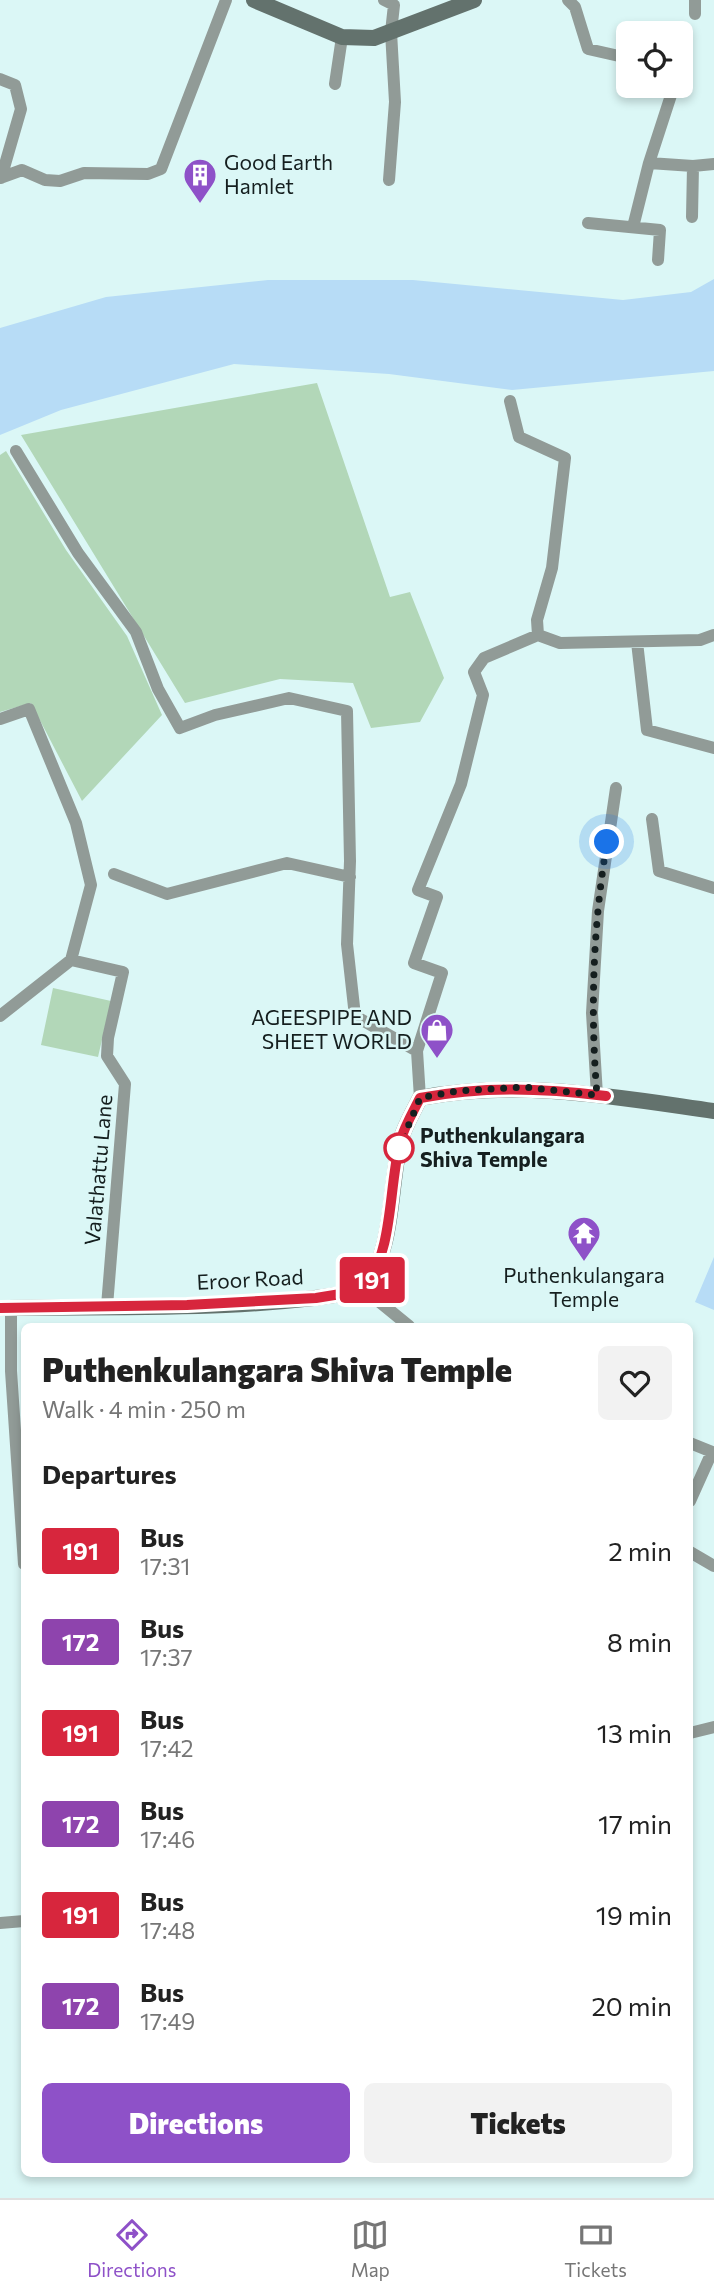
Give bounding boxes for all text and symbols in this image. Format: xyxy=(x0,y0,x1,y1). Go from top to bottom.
map controls xyxy=(616,21,693,98)
button: locate xyxy=(616,21,693,98)
place label: Good Earth Hamlet xyxy=(224,149,333,198)
building icon: Good Earth Hamlet xyxy=(181,156,219,205)
your location xyxy=(589,824,624,859)
place label: AGEESPIPE AND SHEET WORLD xyxy=(251,1004,412,1053)
shop icon: AGEESPIPE AND SHEET WORLD xyxy=(418,1011,456,1060)
street label: Valathattu Lane xyxy=(78,1093,117,1246)
place label: Puthenkulangara Shiva Temple xyxy=(420,1122,585,1171)
marker: Puthenkulangara Shiva Temple xyxy=(384,1133,414,1163)
temple icon: Puthenkulangara Temple xyxy=(565,1214,603,1263)
line badge: 191 xyxy=(332,1257,412,1303)
place label: Puthenkulangara Temple xyxy=(503,1262,665,1311)
street label: Eroor Road xyxy=(196,1263,304,1294)
text: 191 xyxy=(354,1265,390,1294)
button: heart xyxy=(598,1346,672,1420)
text: Puthenkulangara Shiva Temple xyxy=(42,1348,512,1389)
text: Walk · 4 min · 250 m xyxy=(42,1395,246,1423)
text: Departures xyxy=(42,1458,177,1489)
text: Bus xyxy=(140,1521,184,1552)
text: 2 min xyxy=(608,1535,672,1566)
text: 191 xyxy=(62,1536,99,1565)
text: 17:31 xyxy=(140,1552,190,1580)
text: Bus xyxy=(140,1612,184,1643)
text: 8 min xyxy=(607,1626,672,1657)
text: 172 xyxy=(62,1627,99,1656)
text: 17:37 xyxy=(140,1643,193,1671)
text: Bus xyxy=(140,1703,184,1734)
text: 13 min xyxy=(597,1717,672,1748)
text: 191 xyxy=(62,1718,99,1747)
text: 17:42 xyxy=(140,1734,194,1762)
text: Bus xyxy=(140,1794,184,1825)
text: 17 min xyxy=(598,1808,672,1839)
text: 172 xyxy=(62,1809,99,1838)
text: 17:46 xyxy=(140,1825,195,1853)
text: Bus xyxy=(140,1885,184,1916)
text: 19 min xyxy=(596,1899,672,1930)
text: 191 xyxy=(62,1900,99,1929)
text: 17:48 xyxy=(140,1916,195,1944)
text: Bus xyxy=(140,1976,184,2007)
text: 20 min xyxy=(591,1990,672,2021)
text: 172 xyxy=(62,1991,99,2020)
text: 17:49 xyxy=(140,2007,195,2035)
button: Directions xyxy=(42,2083,350,2163)
button: Tickets xyxy=(364,2083,672,2163)
tab: Directions xyxy=(87,2216,176,2281)
tab: Map xyxy=(351,2216,390,2281)
tab: Tickets xyxy=(564,2216,627,2281)

